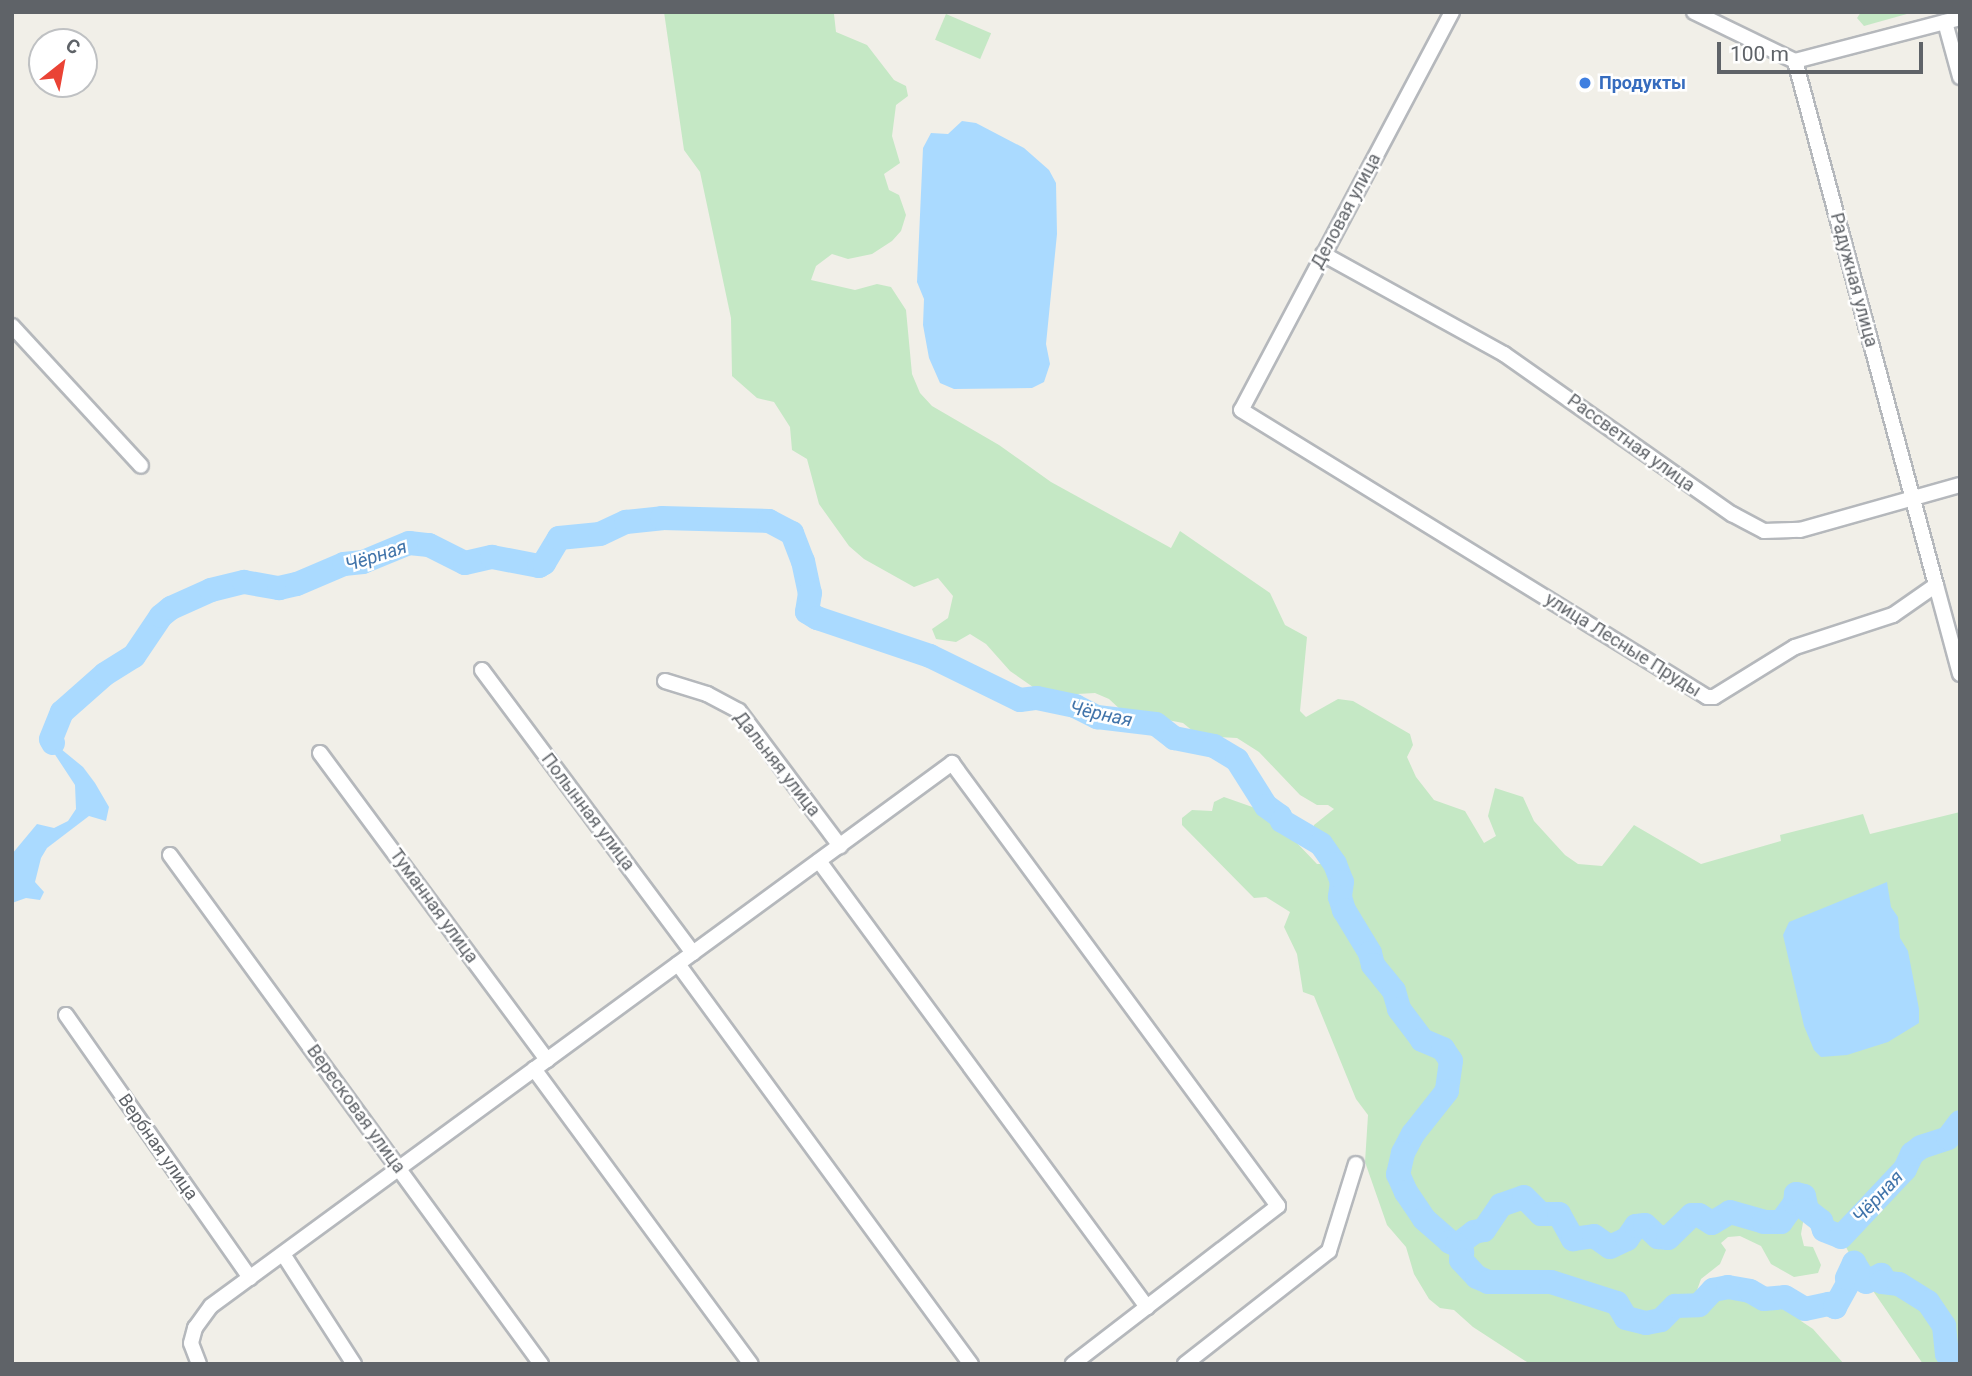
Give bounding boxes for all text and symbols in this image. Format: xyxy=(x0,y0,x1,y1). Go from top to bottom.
north arrow xyxy=(28,28,98,98)
scale bar xyxy=(1720,28,1926,72)
text: С xyxy=(62,33,84,59)
text: 100 m xyxy=(1730,42,1789,66)
place label: Продукты xyxy=(1599,72,1686,94)
marker: Продукты xyxy=(1577,75,1593,91)
street label: Деловая улица xyxy=(1307,150,1385,272)
street label: Радужная улица xyxy=(1826,210,1882,350)
street label: Рассветная улица xyxy=(1563,390,1699,496)
water label: Чёрная xyxy=(342,535,410,577)
street label: улица Лесные Пруды xyxy=(1541,588,1705,702)
water label: Чёрная xyxy=(1068,696,1134,732)
street label: Дальняя улица xyxy=(729,707,825,821)
street label: Полынная улица xyxy=(537,749,639,875)
street label: Туманная улица xyxy=(385,845,483,967)
street label: Вересковая улица xyxy=(302,1041,410,1177)
street label: Вербная улица xyxy=(113,1090,203,1204)
water label: Чёрная xyxy=(1848,1166,1908,1228)

